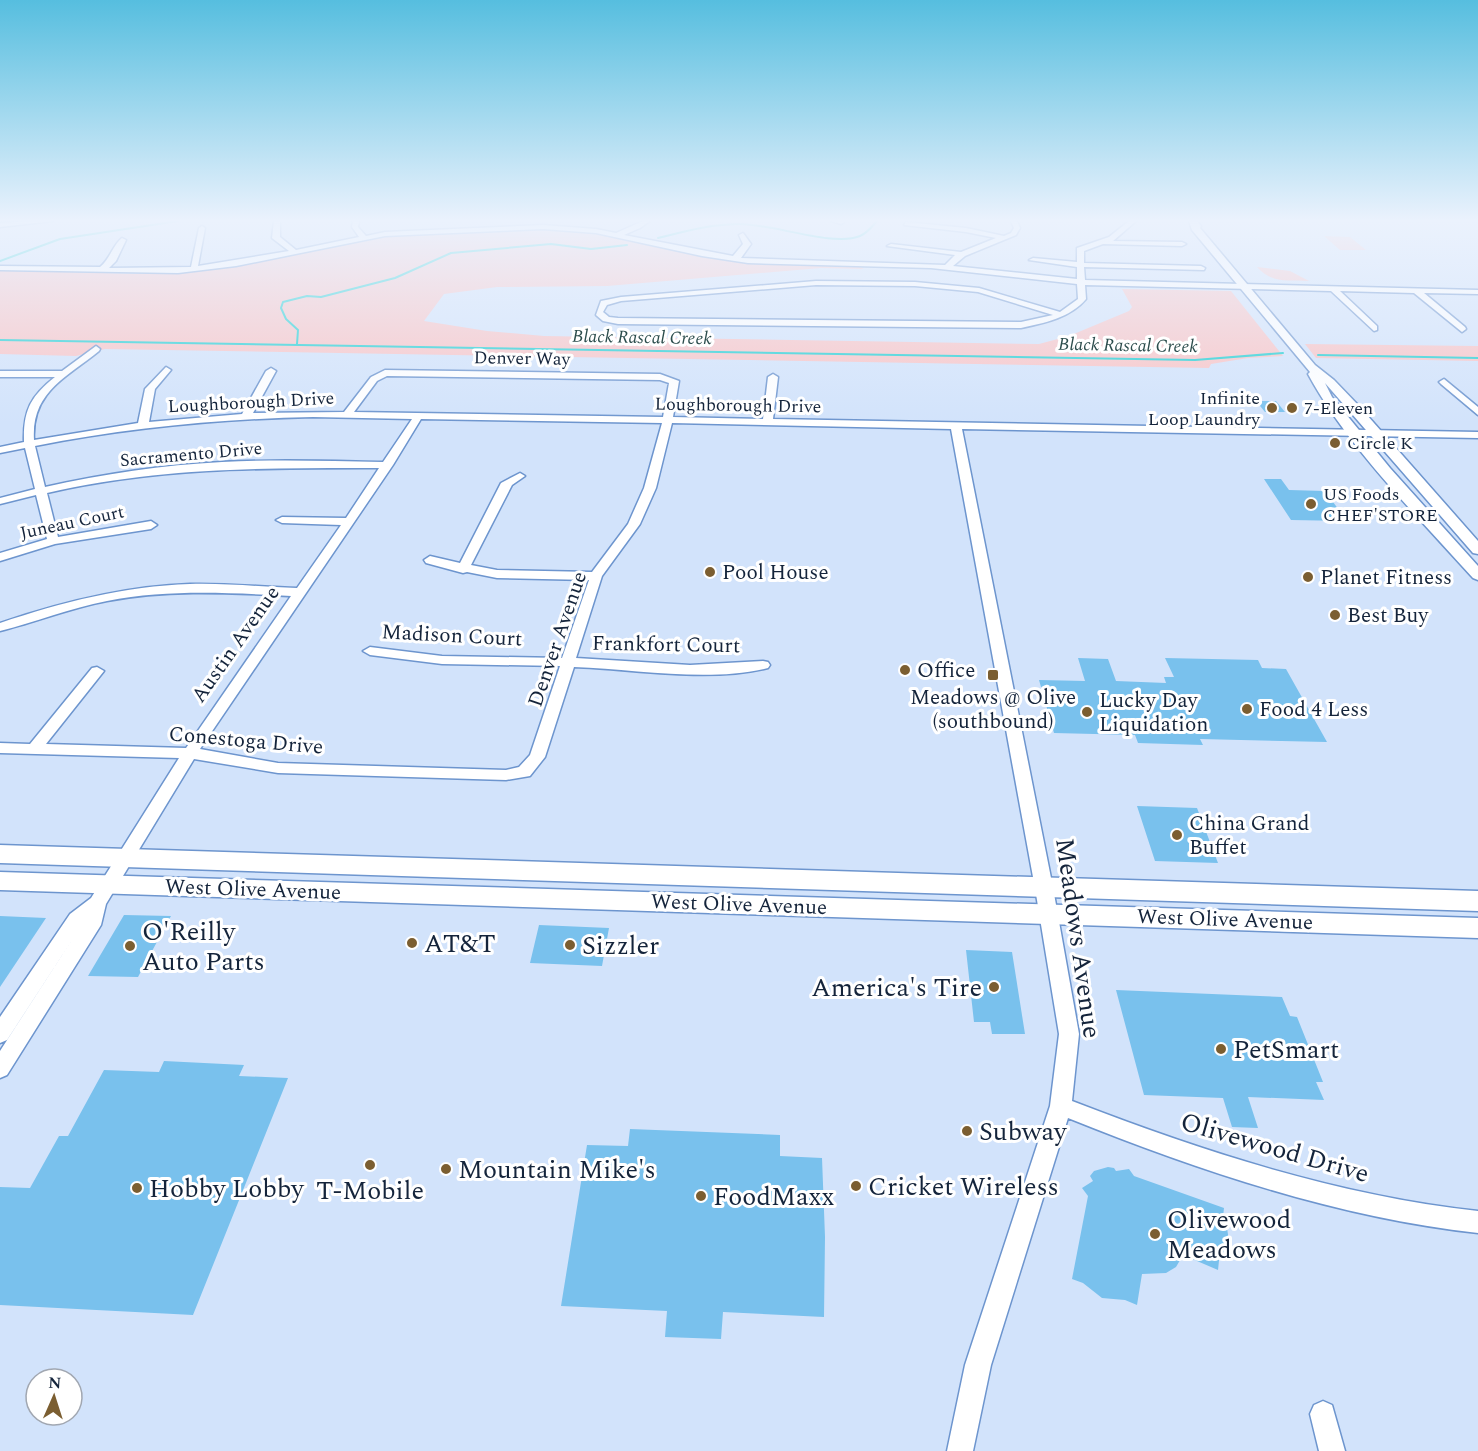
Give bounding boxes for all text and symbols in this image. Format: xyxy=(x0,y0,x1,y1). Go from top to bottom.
water label: Black Rascal Creek xyxy=(572,323,713,352)
water label: Black Rascal Creek xyxy=(1058,331,1199,360)
street label: Denver Way xyxy=(473,344,572,373)
street label: Loughborough Drive xyxy=(167,385,335,420)
place label: Infinite Loop Laundry xyxy=(1148,385,1261,433)
street label: Loughborough Drive xyxy=(654,391,822,420)
place label: 7-Eleven xyxy=(1304,395,1373,422)
marker: Infinite Loop Laundry xyxy=(1265,401,1279,415)
marker: 7-Eleven xyxy=(1285,401,1299,415)
place label: Circle K xyxy=(1347,430,1413,457)
street label: Sacramento Drive xyxy=(119,435,263,474)
marker: Circle K xyxy=(1328,436,1342,450)
place label: US Foods CHEF'STORE xyxy=(1323,481,1438,529)
marker: US Foods CHEF'STORE xyxy=(1304,497,1318,511)
street label: Juneau Court xyxy=(17,498,127,547)
place label: Pool House xyxy=(722,557,829,589)
place label: Planet Fitness xyxy=(1320,562,1452,594)
marker: Pool House xyxy=(703,565,717,579)
street label: Denver Avenue xyxy=(520,567,596,711)
marker: Planet Fitness xyxy=(1301,570,1315,584)
street label: Austin Avenue xyxy=(183,579,288,710)
place label: Best Buy xyxy=(1347,600,1429,632)
marker: Best Buy xyxy=(1328,608,1342,622)
street label: Madison Court xyxy=(381,616,523,656)
street label: Frankfort Court xyxy=(591,628,741,662)
place label: Office xyxy=(917,655,975,687)
marker: Office xyxy=(898,663,912,677)
marker: Meadows @ Olive (southbound) xyxy=(986,668,1000,682)
place label: Meadows @ Olive (southbound) xyxy=(910,682,1076,738)
place label: Lucky Day Liquidation xyxy=(1099,685,1209,741)
place label: Food 4 Less xyxy=(1259,694,1368,726)
marker: Food 4 Less xyxy=(1240,702,1254,716)
marker: Lucky Day Liquidation xyxy=(1080,705,1094,719)
street label: Conestoga Drive xyxy=(167,718,324,764)
place label: China Grand Buffet xyxy=(1189,808,1309,864)
marker: China Grand Buffet xyxy=(1170,828,1184,842)
street label: Meadows Avenue xyxy=(1044,835,1112,1041)
street label: West Olive Avenue xyxy=(164,871,342,909)
street label: West Olive Avenue xyxy=(650,886,828,924)
street label: West Olive Avenue xyxy=(1136,901,1314,939)
place label: O'Reilly Auto Parts xyxy=(142,912,265,982)
place label: AT&T xyxy=(424,924,496,964)
place label: Sizzler xyxy=(582,926,659,966)
marker: AT&T xyxy=(405,936,419,950)
marker: Sizzler xyxy=(563,938,577,952)
marker: O'Reilly Auto Parts xyxy=(123,939,137,953)
place label: America's Tire xyxy=(811,968,982,1008)
marker: America's Tire xyxy=(987,980,1001,994)
place label: PetSmart xyxy=(1233,1030,1339,1070)
marker: PetSmart xyxy=(1214,1042,1228,1056)
street label: Olivewood Drive xyxy=(1176,1102,1374,1194)
place label: Subway xyxy=(979,1112,1068,1152)
marker: Subway xyxy=(960,1124,974,1138)
place label: Mountain Mike's xyxy=(458,1150,656,1190)
marker: T-Mobile xyxy=(363,1158,377,1172)
marker: Mountain Mike's xyxy=(439,1162,453,1176)
place label: Cricket Wireless xyxy=(868,1167,1059,1207)
place label: Hobby Lobby xyxy=(149,1169,305,1209)
place label: T-Mobile xyxy=(316,1171,424,1211)
place label: FoodMaxx xyxy=(713,1177,834,1217)
marker: Cricket Wireless xyxy=(849,1179,863,1193)
marker: Hobby Lobby xyxy=(130,1181,144,1195)
marker: FoodMaxx xyxy=(694,1189,708,1203)
place label: Olivewood Meadows xyxy=(1167,1200,1291,1270)
marker: Olivewood Meadows xyxy=(1148,1227,1162,1241)
north arrow xyxy=(24,1367,84,1427)
text: N xyxy=(48,1371,62,1395)

